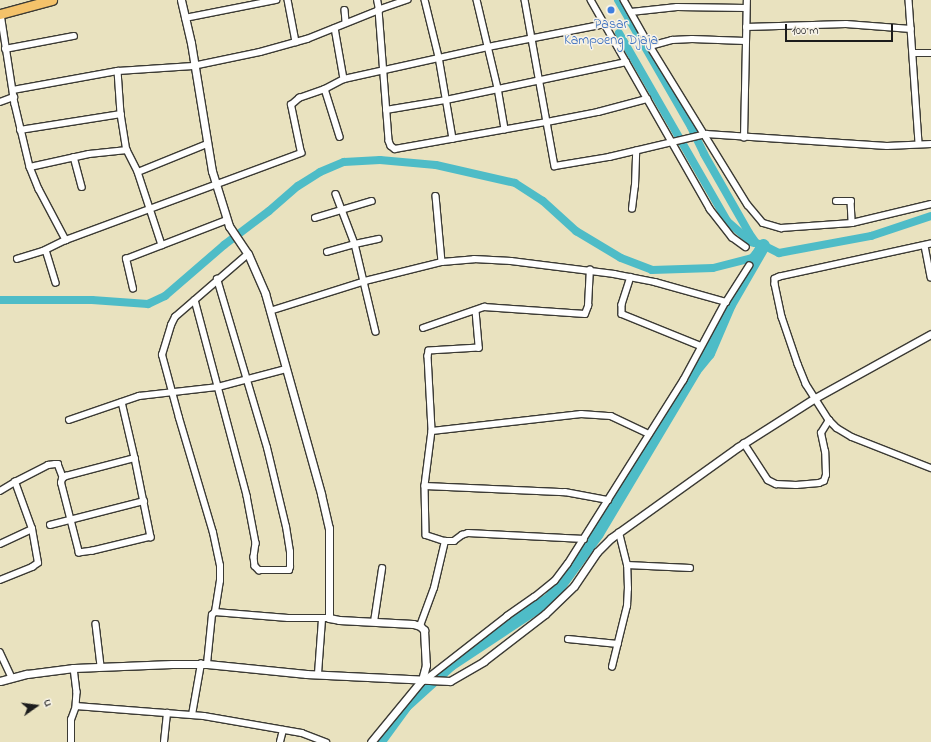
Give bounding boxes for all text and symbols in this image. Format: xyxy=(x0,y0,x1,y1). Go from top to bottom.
marker: Pasar Kampoeng Djaja xyxy=(606,5,616,15)
scale bar xyxy=(787,16,895,42)
place label: Pasar Kampoeng Djaja xyxy=(564,17,658,50)
text: 100 m xyxy=(792,22,819,40)
north arrow xyxy=(16,686,56,726)
text: U xyxy=(39,698,56,708)

